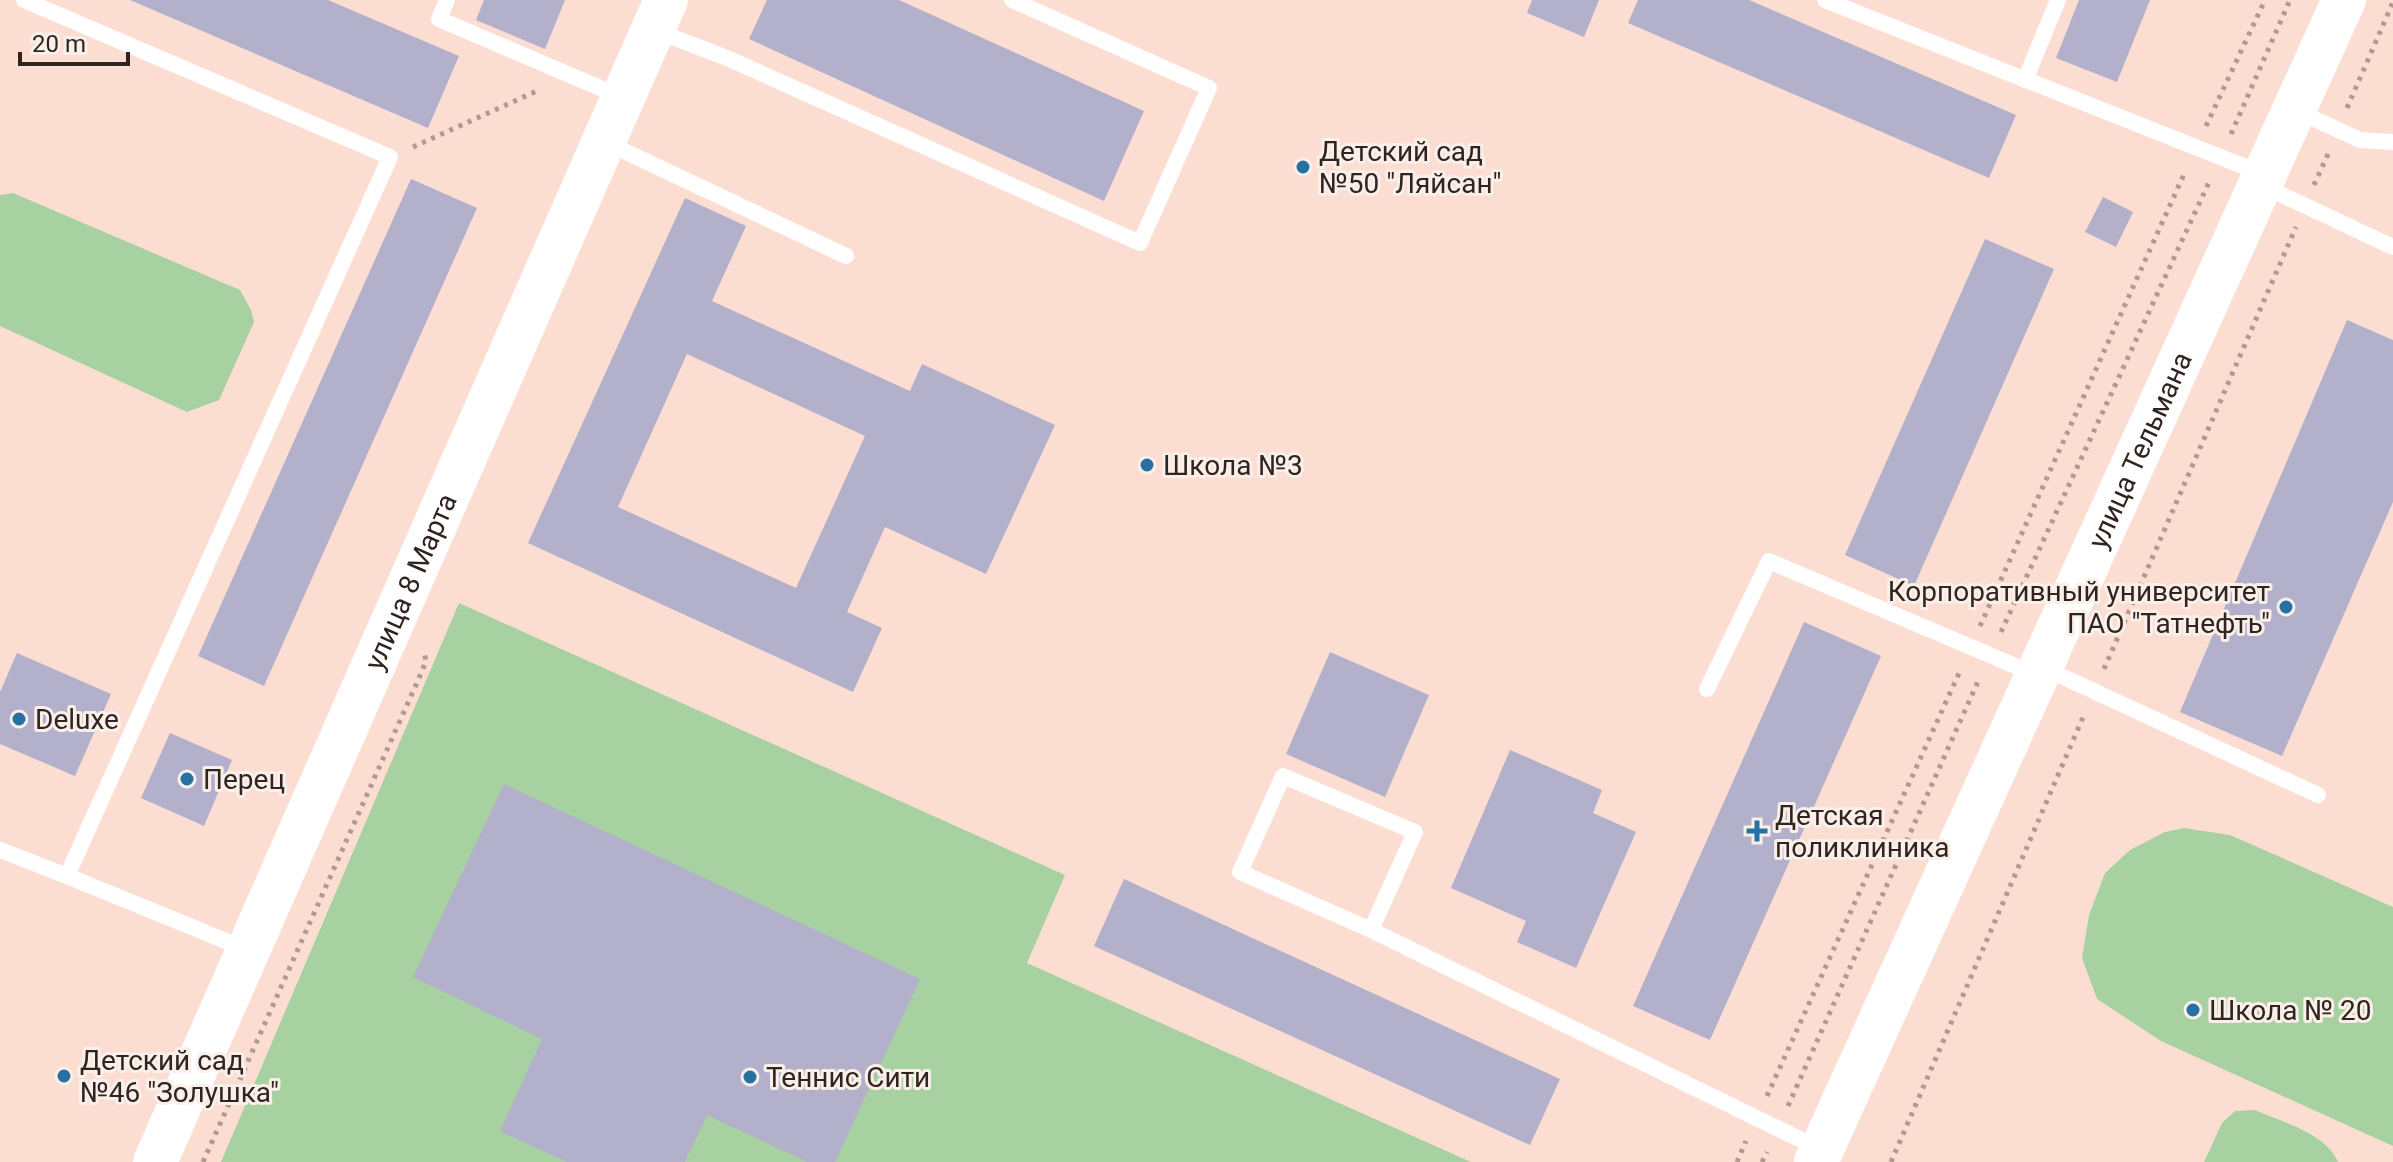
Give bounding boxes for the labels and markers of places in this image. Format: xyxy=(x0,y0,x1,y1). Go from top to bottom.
place label: Детский сад №50 "Ляйсан" xyxy=(1319,135,1502,200)
marker: Детский сад №50 "Ляйсан" xyxy=(1294,158,1312,176)
place label: Школа №3 xyxy=(1163,449,1303,482)
marker: Школа №3 xyxy=(1138,456,1156,474)
place label: Корпоративный университет ПАО "Татнефть" xyxy=(1888,575,2270,640)
marker: Корпоративный университет ПАО "Татнефть" xyxy=(2277,598,2295,616)
place label: Deluxe xyxy=(35,703,119,736)
marker: Deluxe xyxy=(10,710,28,728)
place label: Перец xyxy=(203,763,285,796)
marker: Перец xyxy=(178,770,196,788)
place label: Детская поликлиника xyxy=(1775,799,1949,864)
marker: Детская поликлиника xyxy=(1746,820,1768,842)
place label: Школа № 20 xyxy=(2209,994,2372,1027)
marker: Школа № 20 xyxy=(2184,1001,2202,1019)
place label: Детский сад №46 "Золушка" xyxy=(80,1044,279,1109)
place label: Теннис Сити xyxy=(766,1061,930,1094)
marker: Детский сад №46 "Золушка" xyxy=(55,1067,73,1085)
marker: Теннис Сити xyxy=(741,1068,759,1086)

